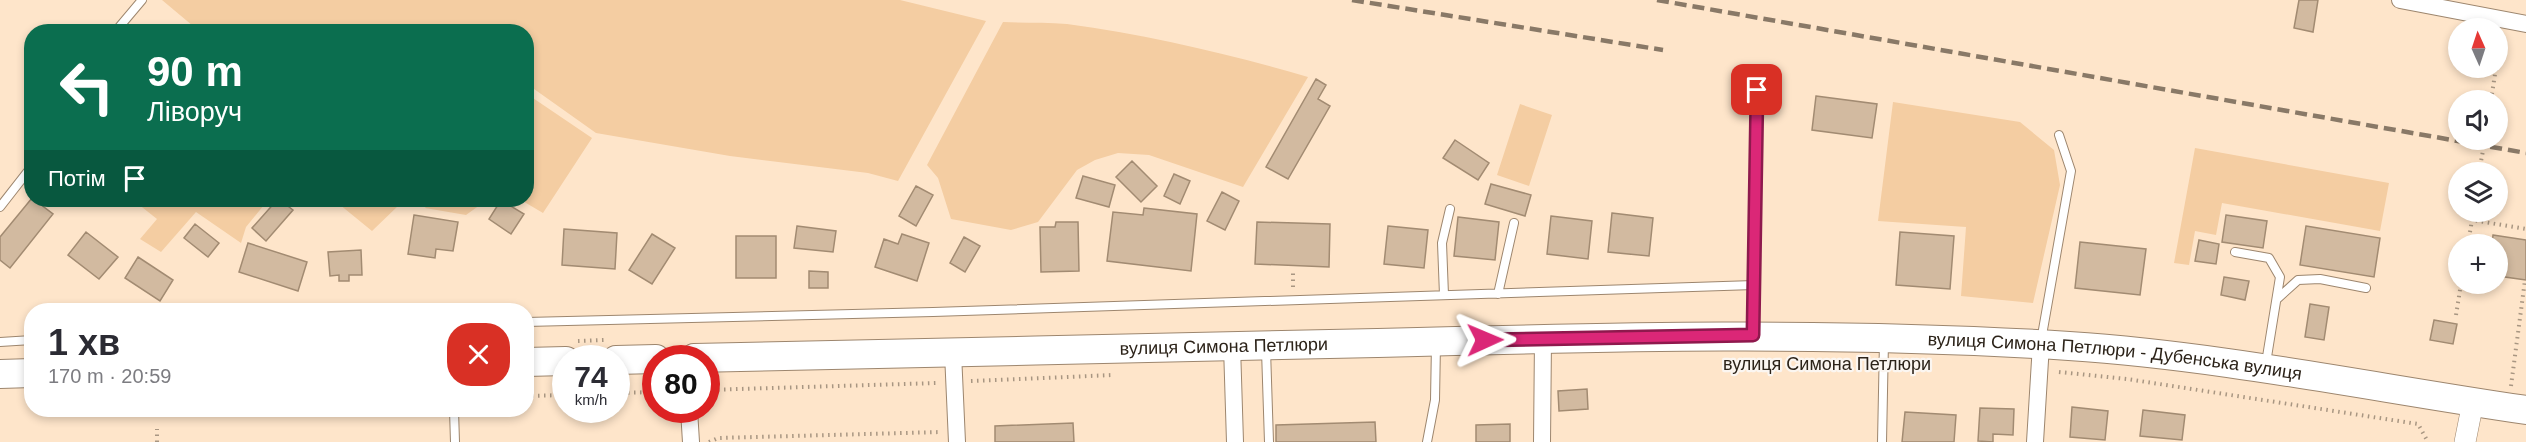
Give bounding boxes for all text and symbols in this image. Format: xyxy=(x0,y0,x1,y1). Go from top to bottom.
north arrow xyxy=(2448,18,2508,78)
map controls xyxy=(2448,18,2508,294)
icon: left xyxy=(48,48,126,126)
text: 90 m xyxy=(147,48,243,95)
pin xyxy=(1731,64,1782,115)
icon: arrive xyxy=(1740,73,1773,106)
button: sound xyxy=(2448,90,2508,150)
text: Ліворуч xyxy=(147,97,242,127)
icon: arrive xyxy=(118,162,151,195)
button: layers xyxy=(2448,162,2508,222)
text: Потім xyxy=(48,166,106,191)
button: + xyxy=(2448,234,2508,294)
position arrow xyxy=(1453,308,1517,372)
text: 1 хв xyxy=(48,322,120,363)
button: close xyxy=(447,323,510,386)
street label: вулиця Симона Петлюри - Дубенська вулиця xyxy=(1927,329,2303,384)
street label: вулиця Симона Петлюри xyxy=(1120,334,1328,359)
speed limit sign: 80 xyxy=(642,345,720,423)
street label: вулиця Симона Петлюри xyxy=(1723,354,1931,374)
text: 74 xyxy=(574,360,608,393)
text: 170 m · 20:59 xyxy=(48,365,171,387)
text: km/h xyxy=(575,391,607,408)

